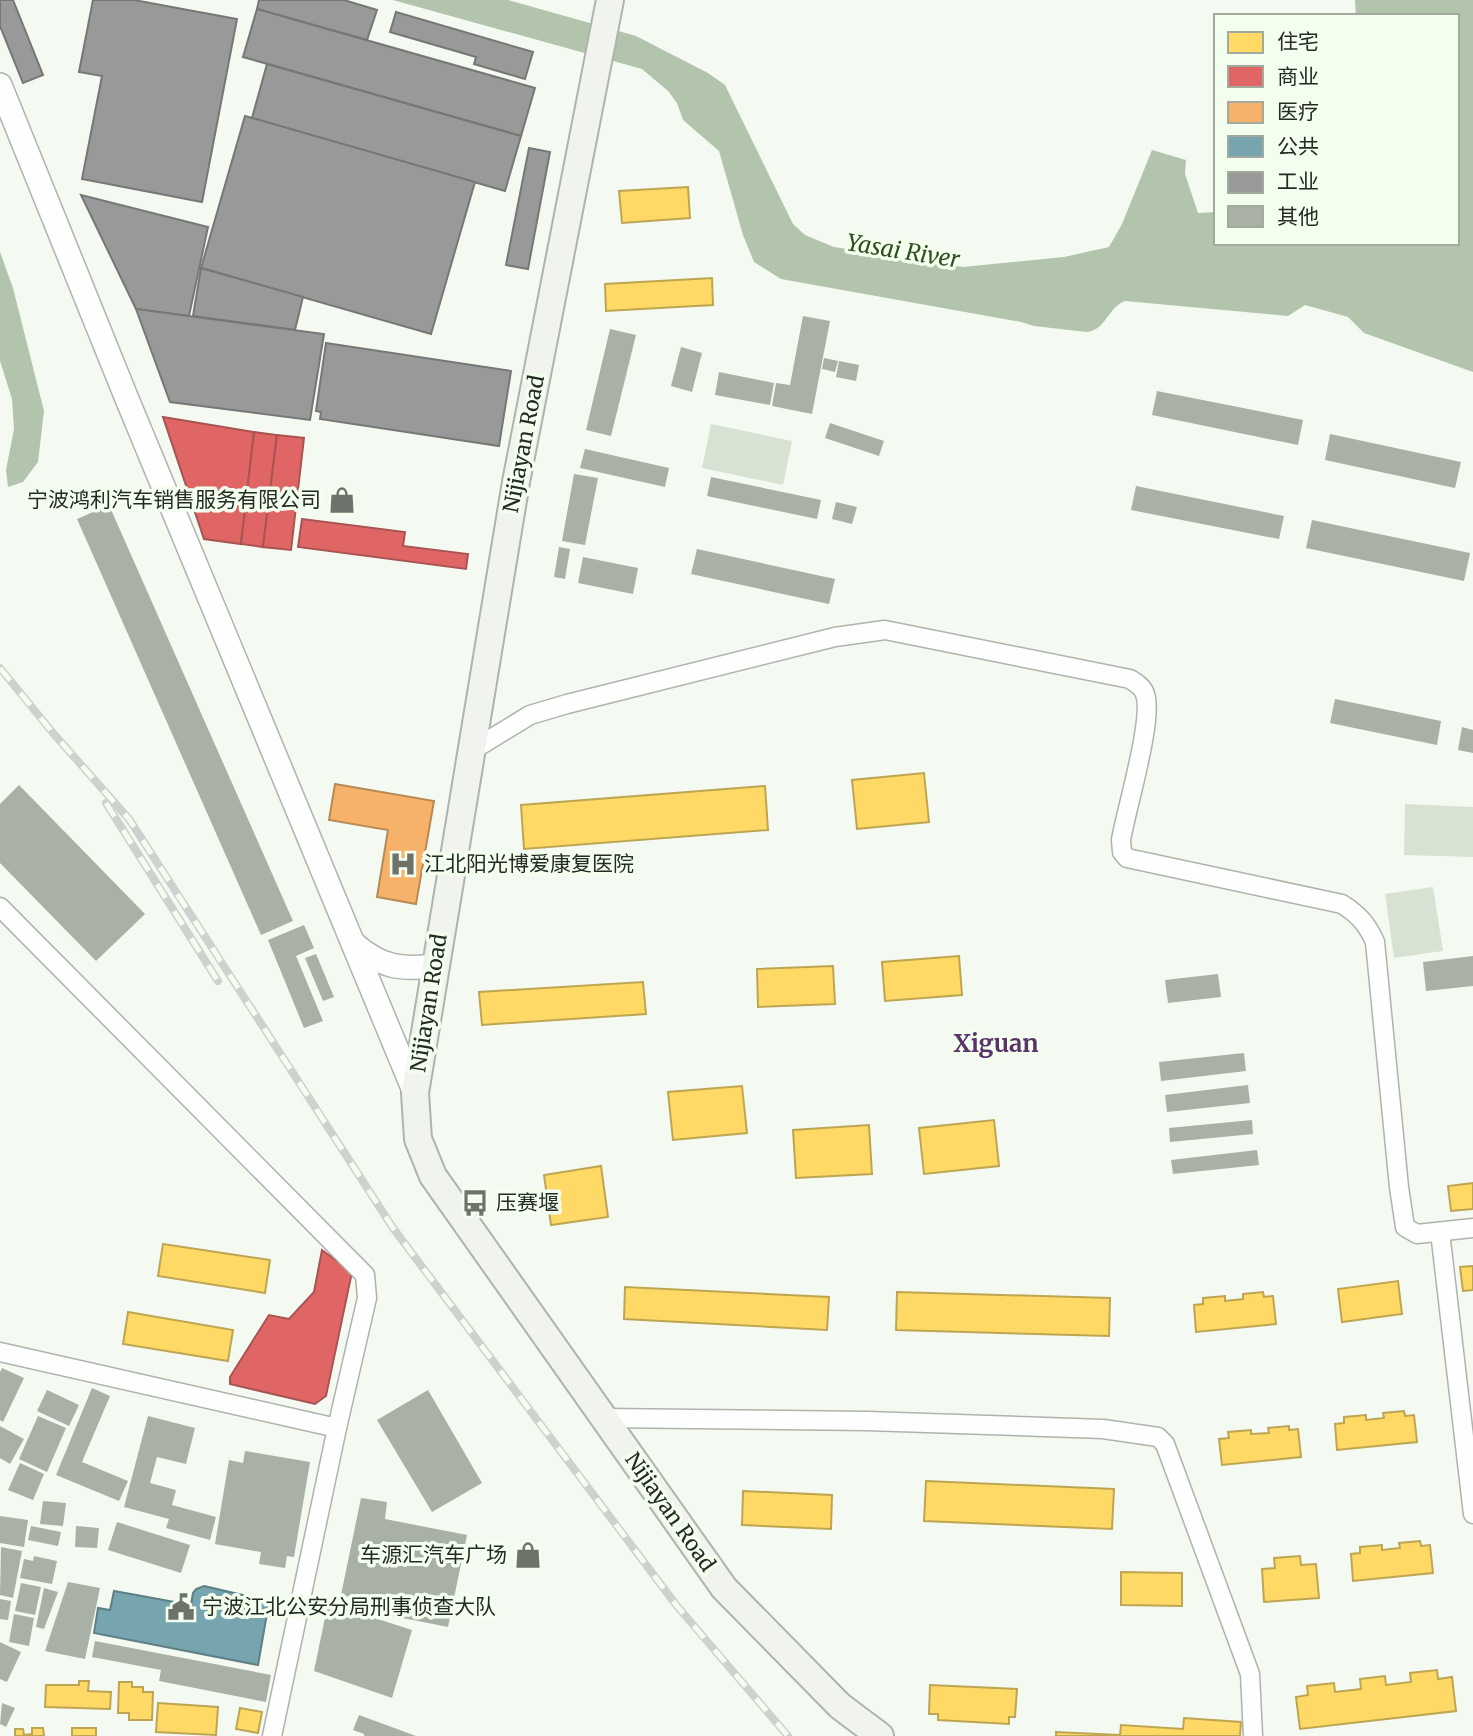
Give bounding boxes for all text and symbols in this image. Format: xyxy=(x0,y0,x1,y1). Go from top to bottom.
legend xyxy=(1214,14,1459,245)
text: 住宅 xyxy=(1277,28,1319,55)
text: 商业 xyxy=(1277,63,1319,90)
text: 医疗 xyxy=(1277,98,1319,125)
text: 公共 xyxy=(1277,133,1319,160)
text: 工业 xyxy=(1277,168,1319,195)
text: 其他 xyxy=(1277,203,1319,230)
water label: Yasai River xyxy=(844,227,962,274)
street label: Nijiayan Road xyxy=(497,373,550,515)
shop icon: 宁波鸿利汽车销售服务有限公司 xyxy=(327,485,357,515)
place label: 宁波鸿利汽车销售服务有限公司 xyxy=(27,486,321,513)
hospital icon: 江北阳光博爱康复医院 xyxy=(388,849,418,879)
place label: 江北阳光博爱康复医院 xyxy=(424,850,634,877)
street label: Nijiayan Road xyxy=(404,932,453,1074)
district label: Xiguan xyxy=(953,1028,1039,1059)
bus stop icon: 压赛堰 xyxy=(460,1188,490,1218)
place label: 压赛堰 xyxy=(496,1189,559,1216)
street label: Nijiayan Road xyxy=(619,1447,722,1577)
shop icon: 车源汇汽车广场 xyxy=(513,1540,543,1570)
place label: 车源汇汽车广场 xyxy=(360,1541,507,1568)
public building icon: 宁波江北公安分局刑事侦查大队 xyxy=(166,1592,196,1622)
place label: 宁波江北公安分局刑事侦查大队 xyxy=(202,1593,496,1620)

